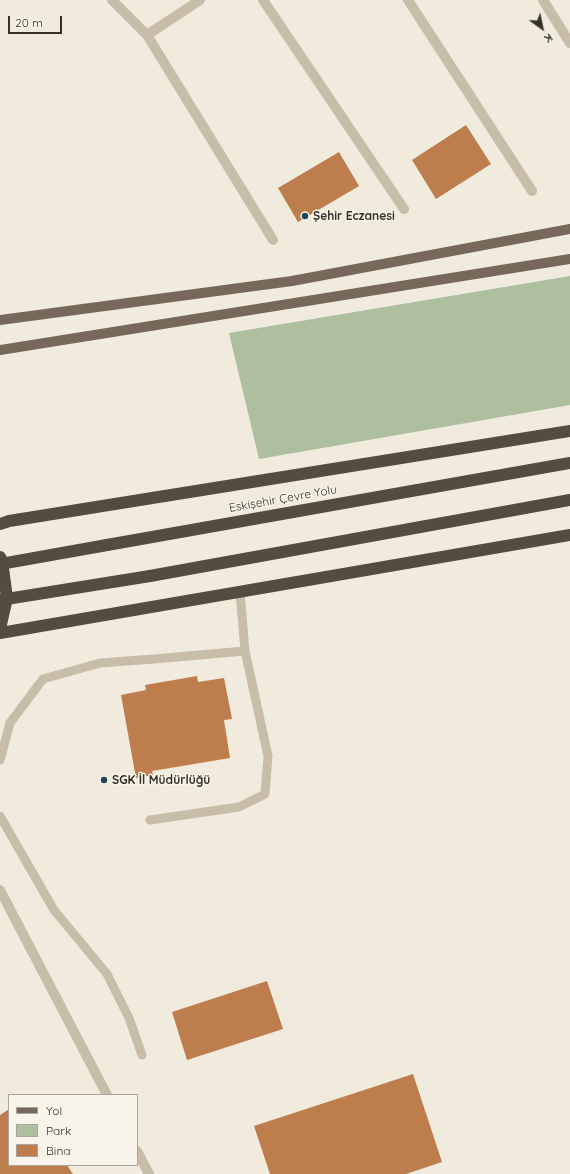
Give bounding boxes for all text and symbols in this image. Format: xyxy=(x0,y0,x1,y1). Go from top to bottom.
scale bar xyxy=(10,8,64,34)
north arrow xyxy=(522,8,562,48)
text: 20 m xyxy=(15,15,43,30)
text: K xyxy=(542,30,555,46)
place label: Şehir Eczanesi xyxy=(313,209,395,223)
marker: Şehir Eczanesi xyxy=(300,211,310,221)
street label: Eskişehir Çevre Yolu xyxy=(228,482,338,516)
place label: SGK İl Müdürlüğü xyxy=(112,773,210,787)
marker: SGK İl Müdürlüğü xyxy=(99,775,109,785)
legend xyxy=(8,1094,138,1166)
text: Yol xyxy=(46,1103,62,1118)
text: Park xyxy=(46,1123,71,1138)
text: Bina xyxy=(46,1143,71,1158)

